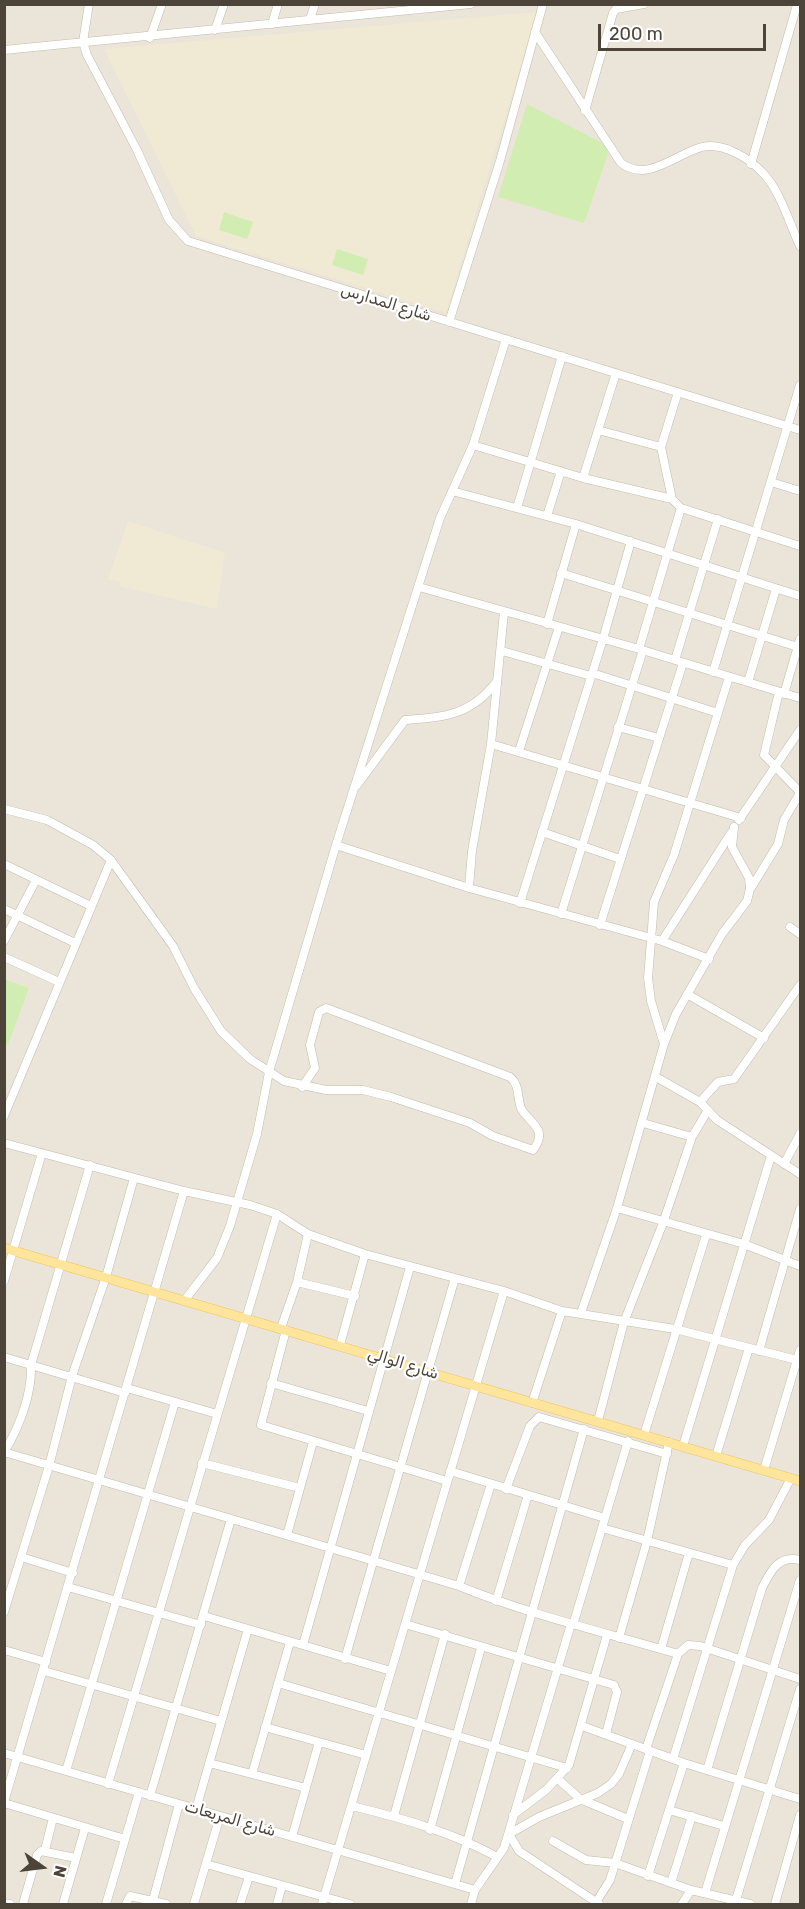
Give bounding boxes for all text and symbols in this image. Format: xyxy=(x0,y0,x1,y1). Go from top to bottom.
scale bar xyxy=(601,12,769,50)
text: 200 m xyxy=(609,23,663,45)
street label: شارع المدارس xyxy=(338,280,434,326)
street label: شارع الوالي xyxy=(365,1344,441,1384)
street label: شارع المربعات xyxy=(182,1797,278,1841)
north arrow xyxy=(12,1837,72,1897)
text: N xyxy=(49,1864,71,1879)

